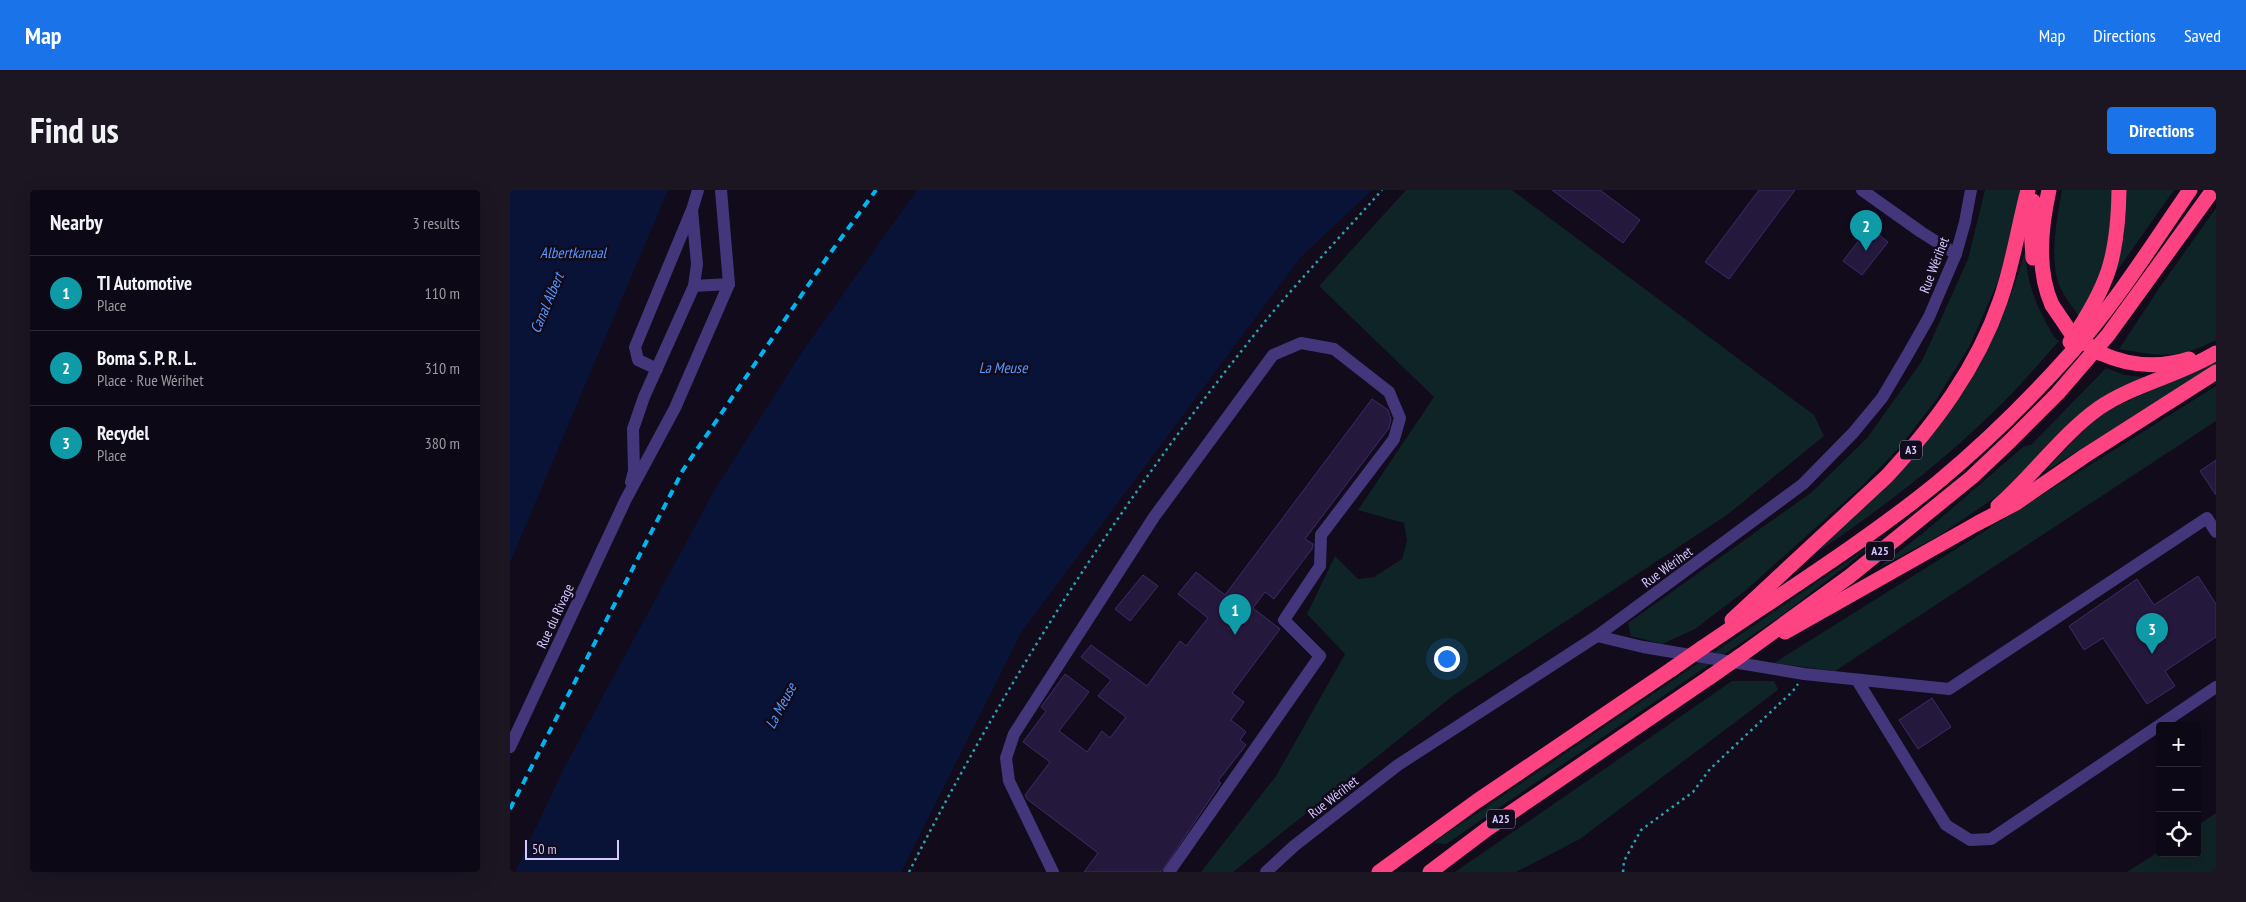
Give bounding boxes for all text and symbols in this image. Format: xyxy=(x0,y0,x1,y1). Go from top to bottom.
text: Map xyxy=(25,20,62,51)
text: Map xyxy=(2039,24,2065,47)
text: Directions xyxy=(2093,24,2156,47)
text: Saved xyxy=(2184,24,2221,47)
text: Find us xyxy=(30,107,119,153)
button: Directions xyxy=(2107,107,2216,154)
text: Nearby xyxy=(50,209,103,236)
pin: 2 xyxy=(1850,210,1882,251)
text: 3 results xyxy=(413,213,460,233)
street label: Rue Wérihet xyxy=(1915,234,1953,296)
water label: Albertkanaal xyxy=(540,243,607,262)
water label: Canal Albert xyxy=(525,268,568,336)
text: TI Automotive xyxy=(97,271,192,295)
text: 1 xyxy=(62,283,70,303)
text: 110 m xyxy=(425,283,460,303)
text: Place xyxy=(97,295,126,315)
text: Boma S. P. R. L. xyxy=(97,346,196,370)
text: 2 xyxy=(62,358,70,378)
text: 310 m xyxy=(425,358,460,378)
water label: La Meuse xyxy=(979,358,1028,377)
text: Place · Rue Wérihet xyxy=(97,370,204,390)
text: Recydel xyxy=(97,421,149,445)
text: 3 xyxy=(62,433,70,453)
text: 380 m xyxy=(425,433,460,453)
road number: A3 xyxy=(1900,440,1922,460)
text: Place xyxy=(97,445,126,465)
street label: Rue Wérihet xyxy=(1638,542,1696,592)
road number: A25 xyxy=(1866,542,1894,561)
street label: Rue du Rivage xyxy=(532,581,578,651)
pin: 1 xyxy=(1219,594,1251,635)
pin: 3 xyxy=(2136,613,2168,654)
your location xyxy=(1434,646,1460,672)
water label: La Meuse xyxy=(761,679,801,732)
map controls xyxy=(2156,722,2201,857)
button: + xyxy=(2156,722,2201,767)
button: − xyxy=(2156,767,2201,812)
street label: Rue Wérihet xyxy=(1304,772,1362,822)
road number: A25 xyxy=(1487,810,1515,828)
button: locate xyxy=(2156,812,2201,857)
scale bar xyxy=(525,837,619,860)
text: 50 m xyxy=(532,840,557,858)

